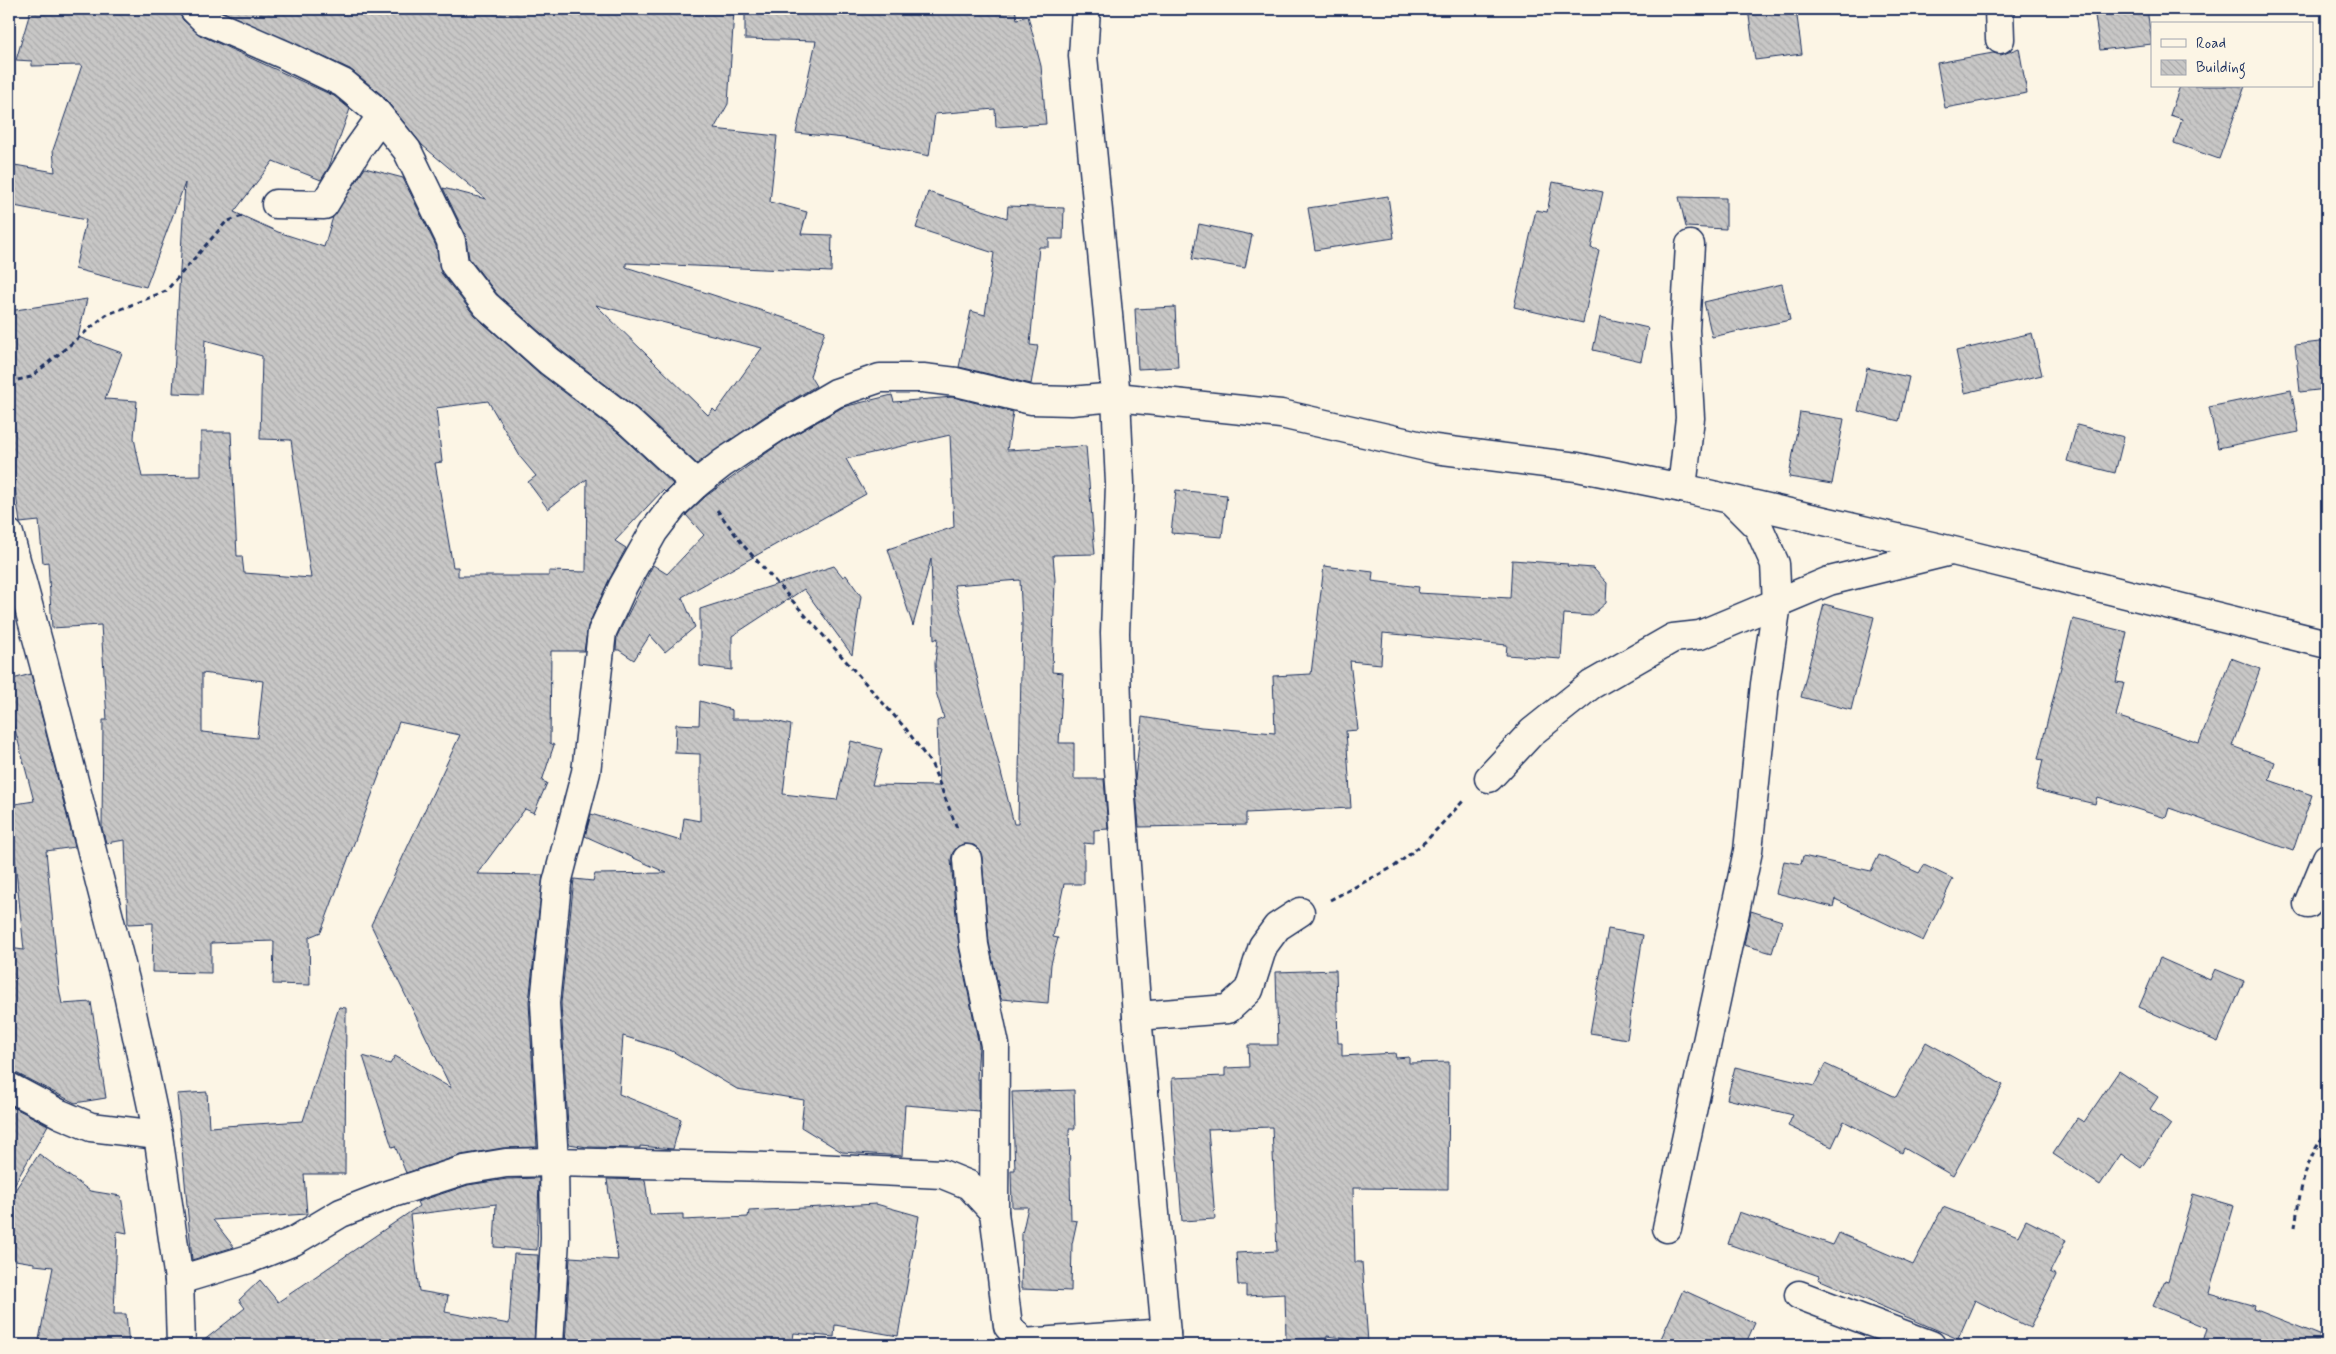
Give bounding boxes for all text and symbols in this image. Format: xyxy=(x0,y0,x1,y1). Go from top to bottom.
legend xyxy=(2151,22,2314,88)
text: Road xyxy=(2196,34,2226,54)
text: Building xyxy=(2196,58,2246,79)

